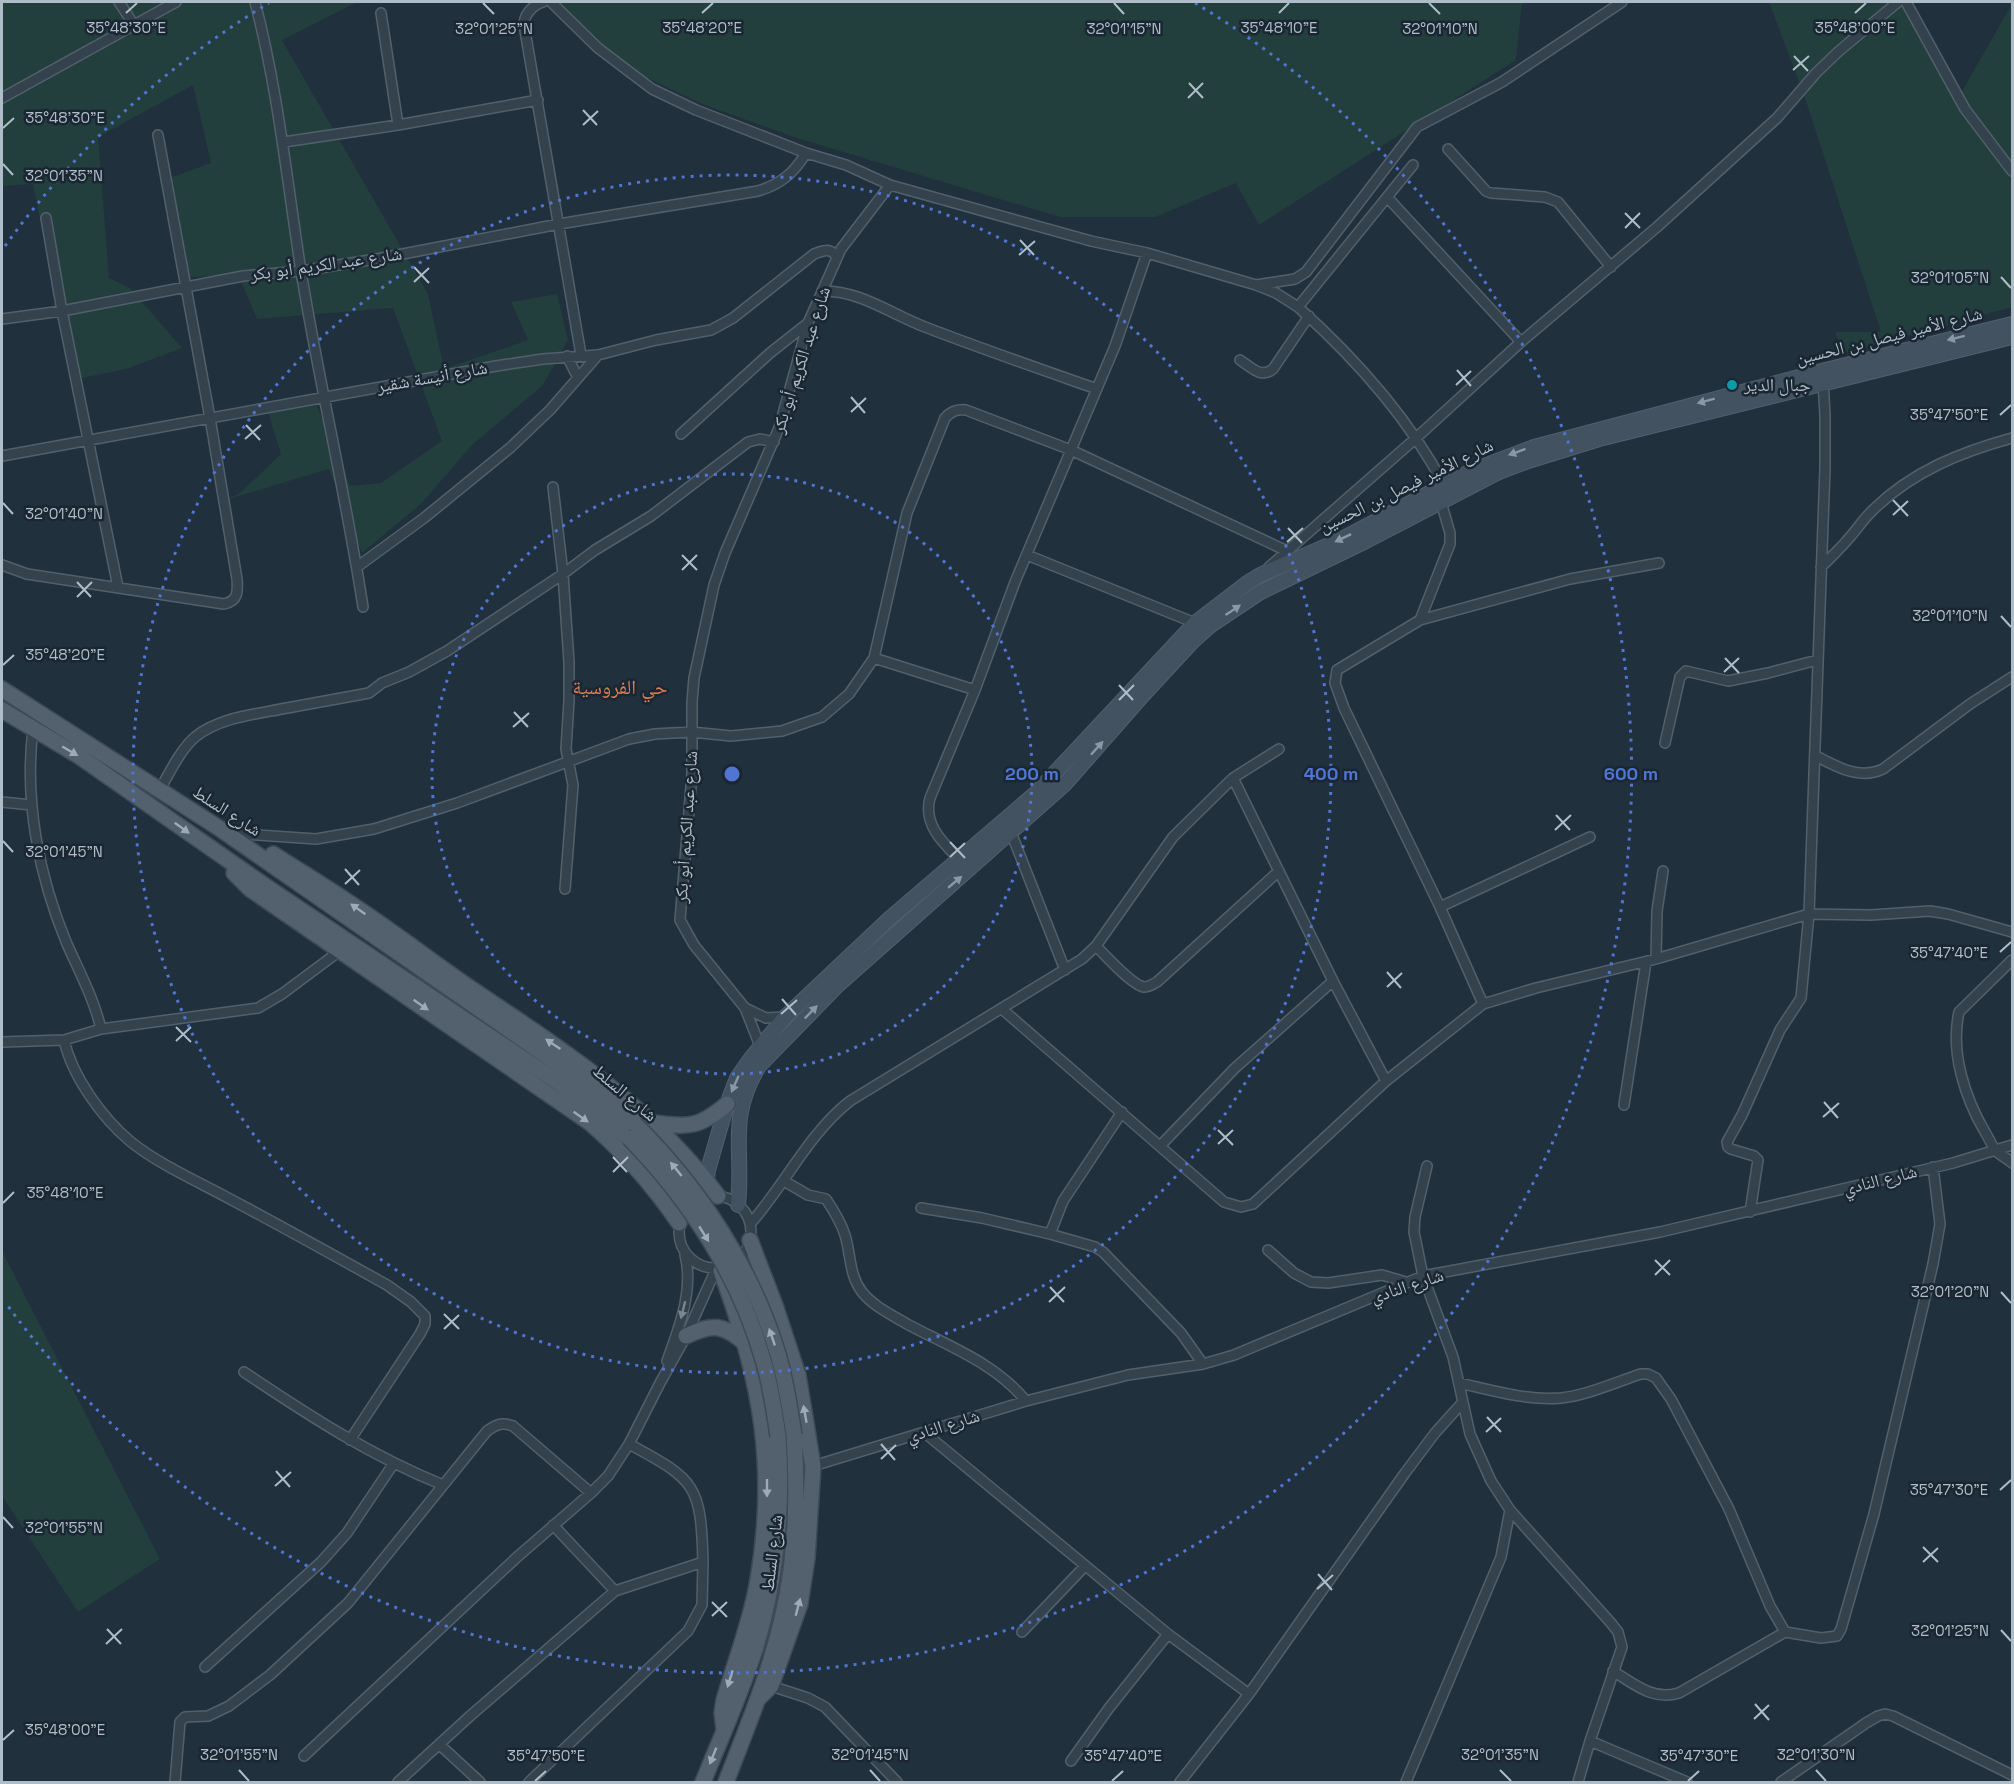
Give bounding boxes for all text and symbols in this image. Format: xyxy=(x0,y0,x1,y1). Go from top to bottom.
text: 35°48'30"E xyxy=(86,18,166,37)
text: 35°48'20"E xyxy=(662,18,742,37)
text: 35°48'10"E xyxy=(1241,18,1317,37)
text: 35°48'00"E xyxy=(1815,18,1895,37)
text: 32°01'25"N xyxy=(455,19,533,38)
text: 32°01'15"N xyxy=(1086,19,1162,38)
text: 32°01'10"N xyxy=(1402,19,1478,38)
text: 35°48'30"E xyxy=(25,108,105,127)
text: 32°01'35"N xyxy=(25,166,103,185)
street label: شارع عبد الكريم أبو بكر xyxy=(248,241,403,287)
text: 32°01'05"N xyxy=(1911,268,1989,287)
street label: شارع عبد الكريم أبو بكر xyxy=(766,284,836,437)
street label: شارع الأمير فيصل بن الحسين xyxy=(1793,301,1985,370)
one-way arrow xyxy=(1946,333,1965,343)
street label: شارع أنيسة شقير xyxy=(374,355,489,398)
place label: جبال الدير xyxy=(1743,373,1811,396)
marker: جبال الدير xyxy=(1725,378,1739,392)
one-way arrow xyxy=(1696,397,1714,406)
text: 35°47'50"E xyxy=(1910,405,1988,424)
street label: شارع الأمير فيصل بن الحسين xyxy=(1315,433,1497,538)
one-way arrow xyxy=(1508,448,1526,458)
text: 32°01'40"N xyxy=(25,504,103,523)
one-way arrow xyxy=(1334,534,1351,543)
one-way arrow xyxy=(1225,604,1241,616)
text: 32°01'10"N xyxy=(1912,606,1988,625)
text: 35°48'20"E xyxy=(25,645,105,664)
district label: حي الفروسية xyxy=(572,674,668,703)
one-way arrow xyxy=(1090,741,1103,756)
one-way arrow xyxy=(62,745,78,756)
street label: شارع عبد الكريم أبو بكر xyxy=(669,750,703,905)
text: 200 m xyxy=(1005,762,1059,785)
text: 400 m xyxy=(1304,762,1358,785)
text: 600 m xyxy=(1604,762,1658,785)
centre of rings xyxy=(722,764,742,784)
street label: شارع السلط xyxy=(189,780,266,841)
one-way arrow xyxy=(174,822,190,834)
text: 32°01'45"N xyxy=(25,842,103,861)
one-way arrow xyxy=(947,875,963,888)
one-way arrow xyxy=(351,903,367,915)
text: 35°47'40"E xyxy=(1910,943,1988,962)
one-way arrow xyxy=(413,999,429,1011)
one-way arrow xyxy=(803,1006,817,1020)
one-way arrow xyxy=(546,1038,562,1050)
street label: شارع السلط xyxy=(588,1059,662,1126)
one-way arrow xyxy=(731,1076,740,1093)
one-way arrow xyxy=(573,1111,589,1122)
street label: شارع النادي xyxy=(1841,1159,1920,1203)
one-way arrow xyxy=(670,1161,682,1176)
text: 35°48'10"E xyxy=(27,1183,103,1202)
one-way arrow xyxy=(698,1226,709,1242)
street label: شارع النادي xyxy=(1367,1263,1447,1312)
text: 32°01'20"N xyxy=(1911,1282,1989,1301)
one-way arrow xyxy=(678,1300,688,1319)
one-way arrow xyxy=(767,1328,777,1346)
one-way arrow xyxy=(800,1404,809,1423)
street label: شارع النادي xyxy=(903,1404,983,1451)
one-way arrow xyxy=(762,1479,772,1498)
text: 35°47'30"E xyxy=(1910,1480,1988,1499)
street label: شارع السلط xyxy=(755,1513,788,1593)
text: 32°01'55"N xyxy=(25,1518,103,1537)
one-way arrow xyxy=(794,1598,804,1616)
text: 32°01'25"N xyxy=(1911,1621,1989,1640)
one-way arrow xyxy=(725,1670,734,1688)
text: 35°48'00"E xyxy=(25,1720,105,1739)
text: 32°01'55"N xyxy=(200,1745,278,1764)
text: 32°01'45"N xyxy=(831,1745,909,1764)
text: 32°01'35"N xyxy=(1461,1745,1539,1764)
text: 32°01'30"N xyxy=(1777,1745,1855,1764)
text: 35°47'50"E xyxy=(507,1746,585,1765)
text: 35°47'40"E xyxy=(1084,1746,1162,1765)
text: 35°47'30"E xyxy=(1660,1746,1738,1765)
one-way arrow xyxy=(708,1747,717,1765)

